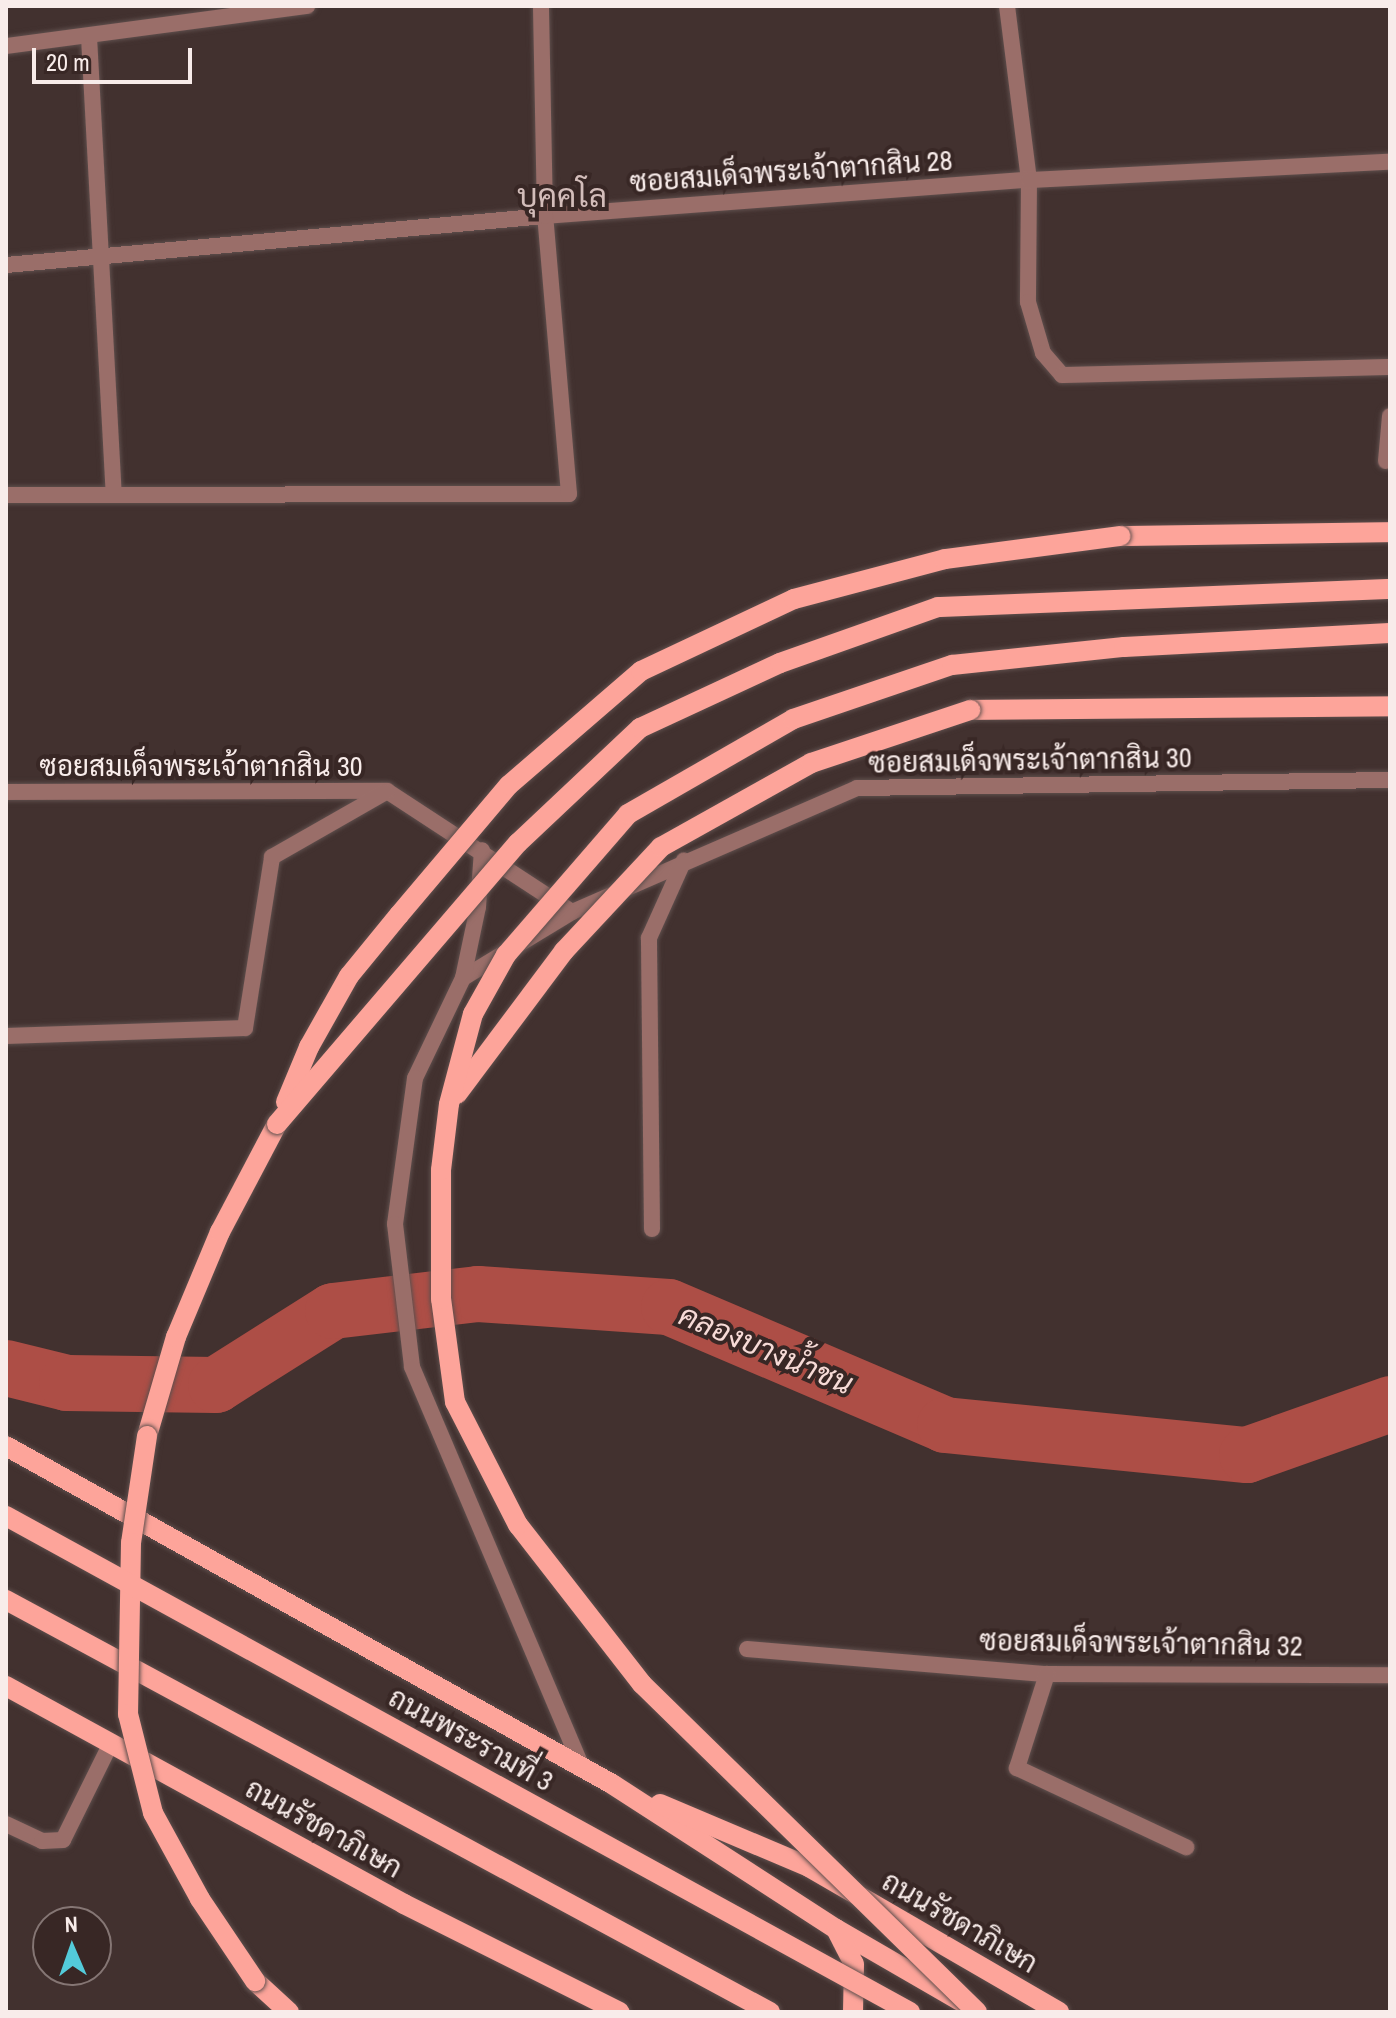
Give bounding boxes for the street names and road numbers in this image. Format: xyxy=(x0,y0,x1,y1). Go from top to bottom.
street label: ซอยสมเด็จพระเจ้าตากสิน 28 xyxy=(629,143,953,199)
street label: ซอยสมเด็จพระเจ้าตากสิน 30 xyxy=(868,740,1192,780)
street label: ซอยสมเด็จพระเจ้าตากสิน 30 xyxy=(39,749,363,783)
street label: ซอยสมเด็จพระเจ้าตากสิน 32 xyxy=(979,1623,1303,1663)
street label: ถนนพระรามที่ 3 xyxy=(383,1680,559,1798)
street label: ถนนรัชดาภิเษก xyxy=(240,1771,408,1885)
street label: ถนนรัชดาภิเษก xyxy=(876,1864,1044,1980)

